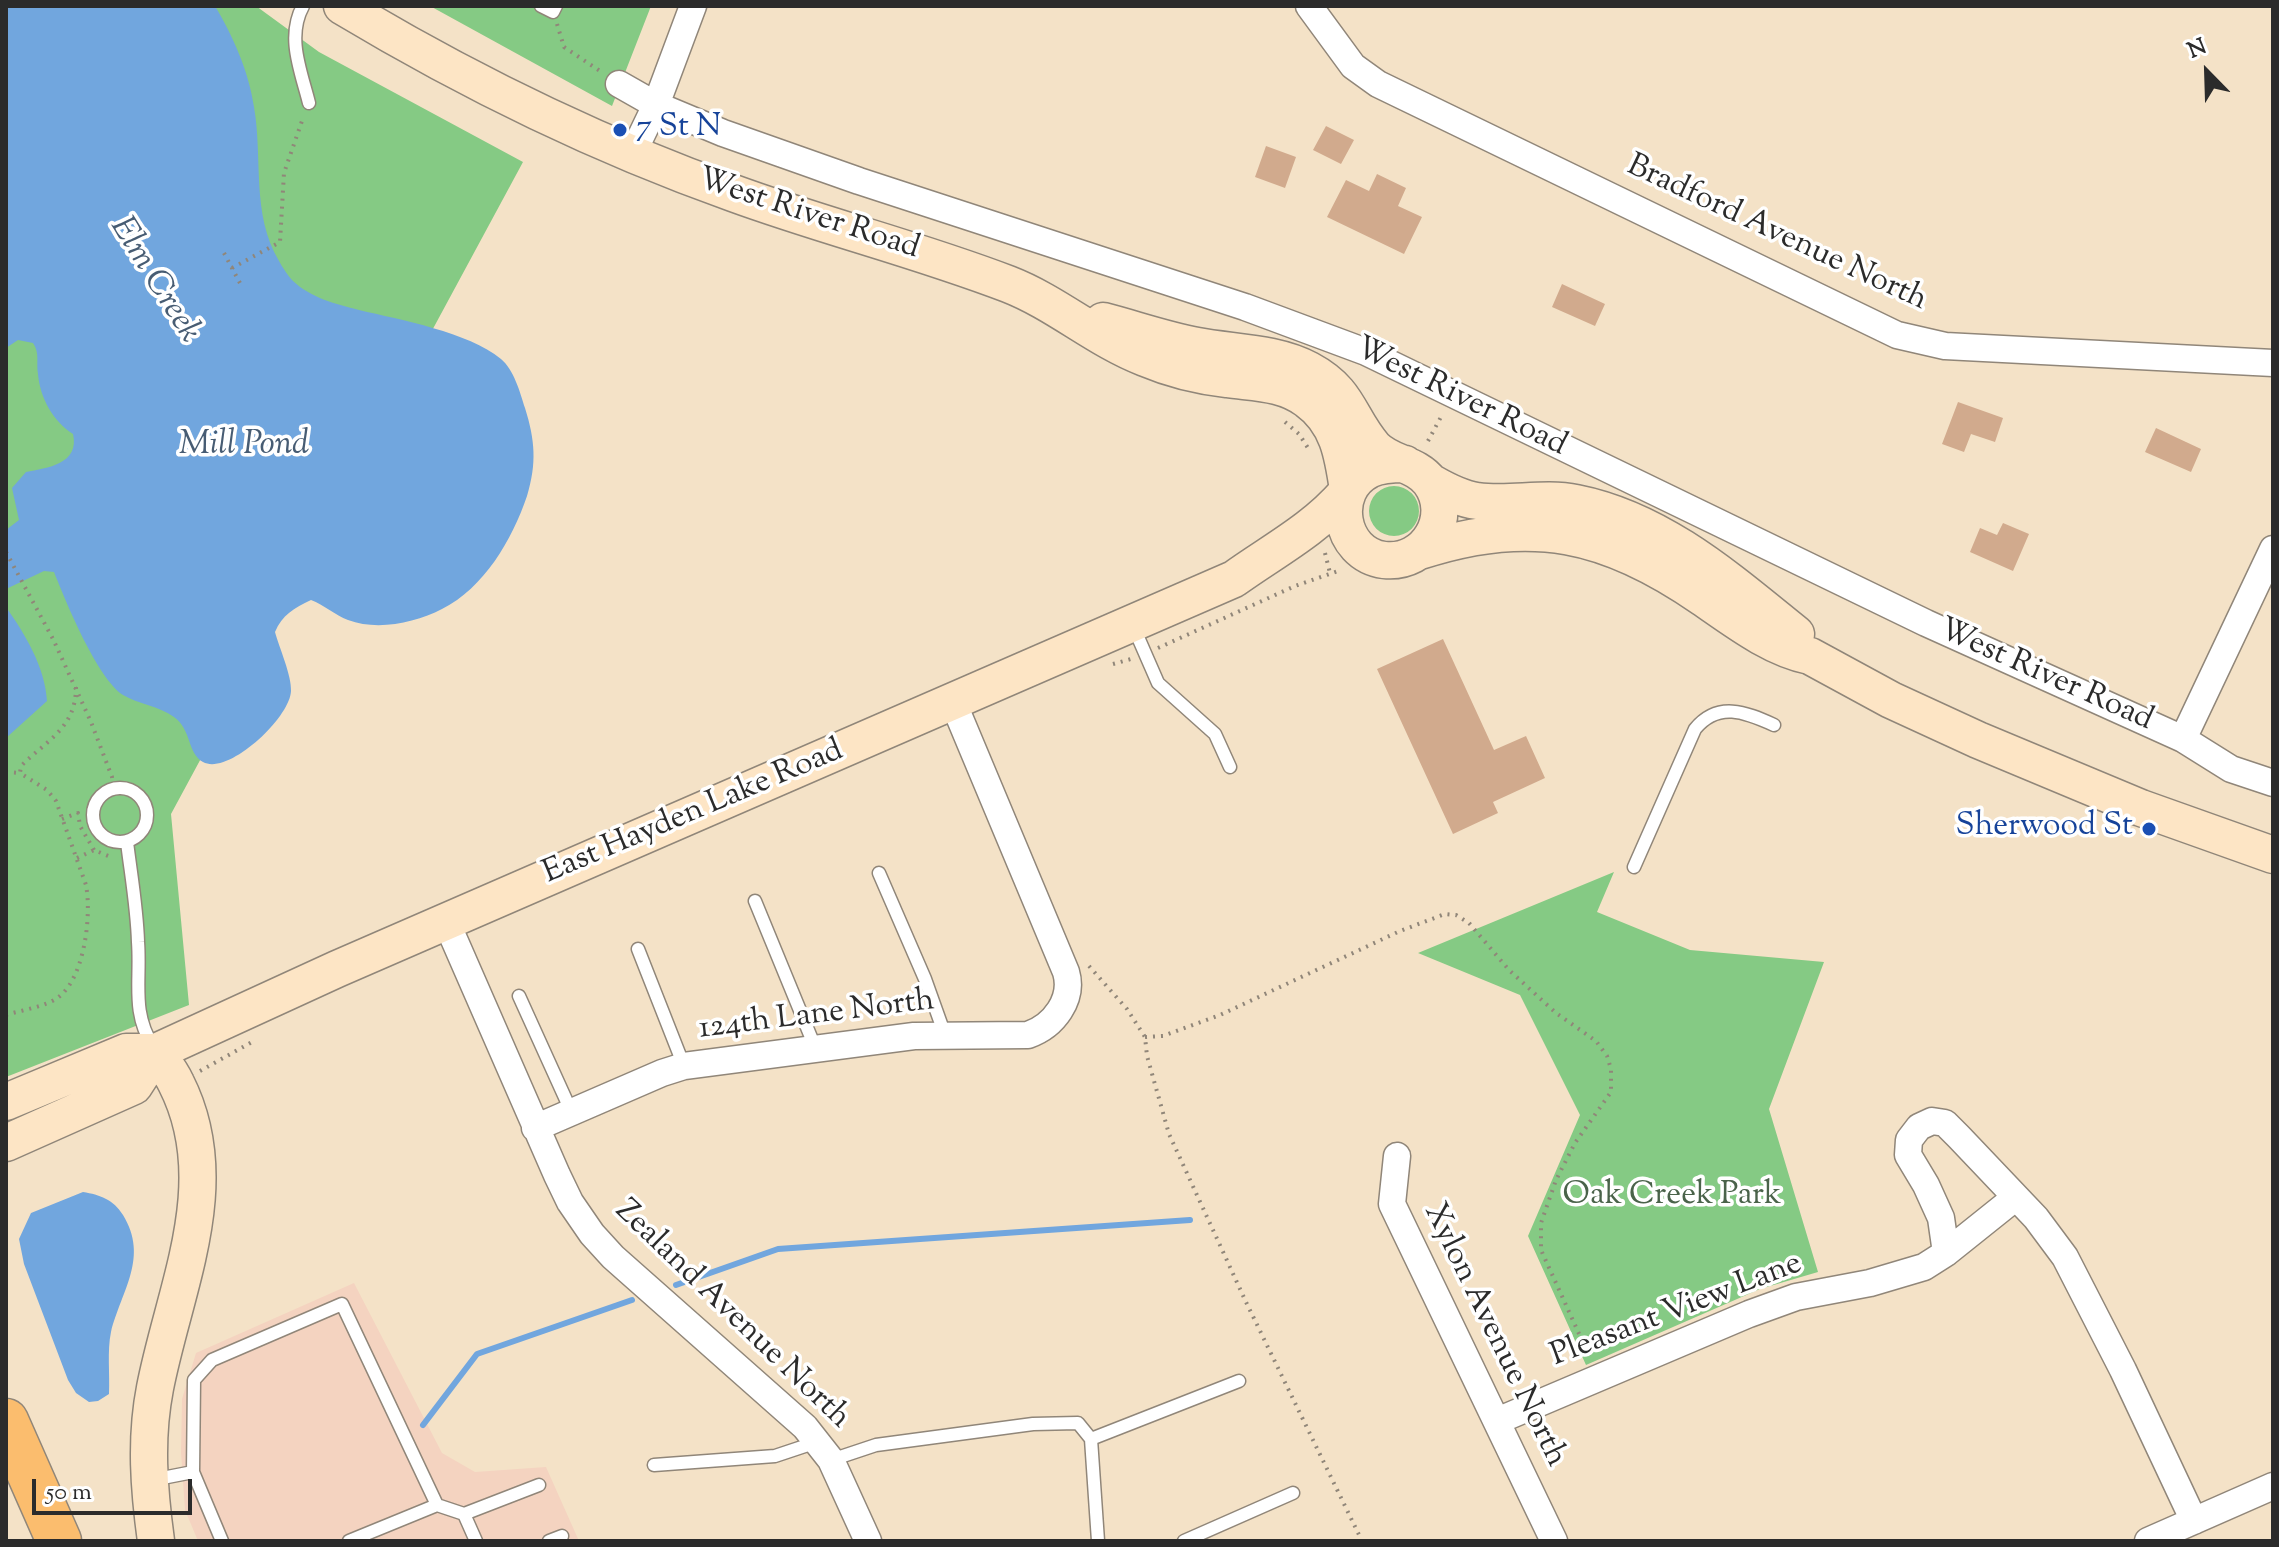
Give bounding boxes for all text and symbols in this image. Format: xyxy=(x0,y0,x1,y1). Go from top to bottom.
north arrow xyxy=(2167,32,2247,112)
text: N xyxy=(2183,32,2212,68)
place label: 7 St N xyxy=(636,111,721,149)
marker: 7 St N xyxy=(611,121,629,139)
street label: Bradford Avenue North xyxy=(1620,148,1932,322)
street label: West River Road xyxy=(692,162,924,270)
water label: Elm Creek xyxy=(98,210,208,352)
street label: West River Road xyxy=(1348,331,1572,467)
water label: Mill Pond xyxy=(179,427,309,467)
street label: West River Road xyxy=(1932,612,2158,742)
street label: East Hayden Lake Road xyxy=(538,733,850,895)
place label: Sherwood St xyxy=(1956,810,2133,848)
marker: Sherwood St xyxy=(2140,820,2158,838)
street label: 124th Lane North xyxy=(697,984,937,1050)
park label: Oak Creek Park xyxy=(1563,1179,1781,1217)
street label: Zealand Avenue North xyxy=(605,1194,857,1438)
street label: Xylon Avenue North xyxy=(1413,1198,1573,1474)
street label: Pleasant View Lane xyxy=(1546,1246,1808,1378)
scale bar xyxy=(36,1463,196,1513)
text: 50 m xyxy=(46,1476,92,1510)

